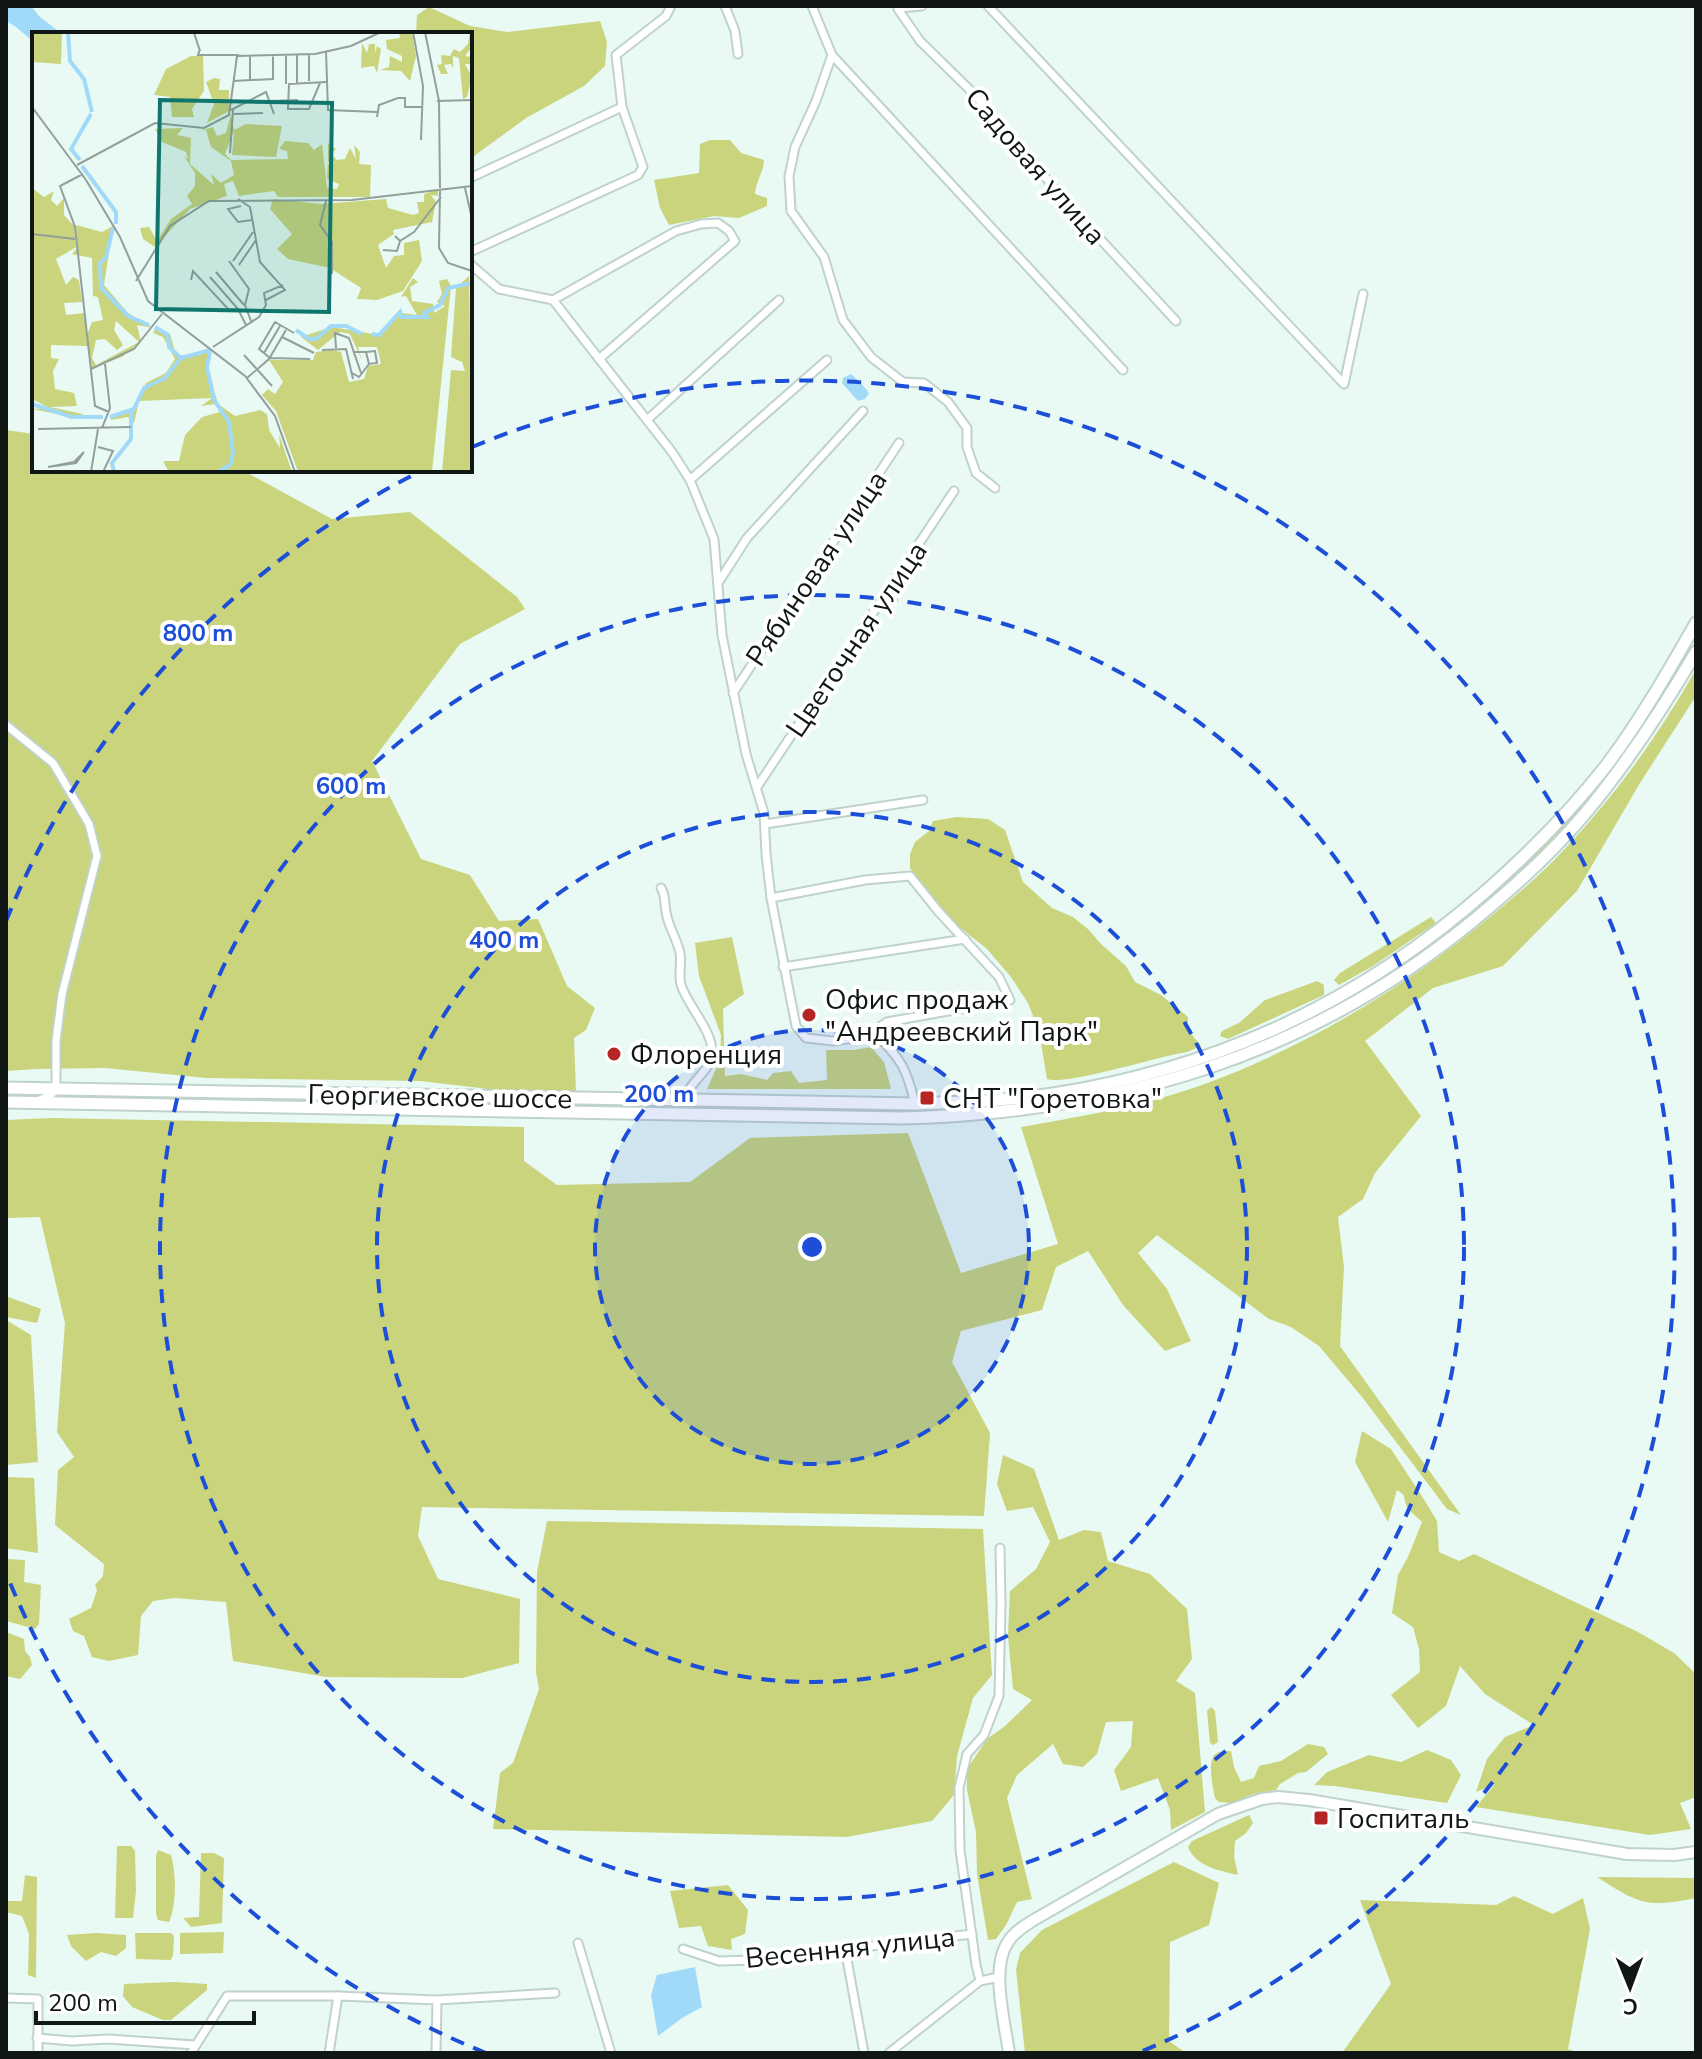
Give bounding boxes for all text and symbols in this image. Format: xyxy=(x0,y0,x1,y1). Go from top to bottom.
inset map xyxy=(32,32,472,472)
street label: Садовая улица xyxy=(956,80,1114,253)
street label: Рябиновая улица xyxy=(737,463,896,674)
street label: Цветочная улица xyxy=(777,534,936,745)
text: 800 m xyxy=(163,617,233,649)
text: 600 m xyxy=(316,770,386,802)
text: 400 m xyxy=(469,924,539,956)
place label: Офис продаж "Андреевский Парк" xyxy=(825,981,1098,1051)
marker: Офис продаж "Андреевский Парк" xyxy=(800,1006,818,1024)
place label: Флоренция xyxy=(630,1036,782,1074)
marker: Флоренция xyxy=(605,1045,623,1063)
street label: Георгиевское шоссе xyxy=(307,1076,573,1118)
text: 200 m xyxy=(624,1078,694,1110)
place label: СНТ "Горетовка" xyxy=(943,1080,1162,1118)
marker: СНТ "Горетовка" xyxy=(918,1089,936,1107)
centre of rings xyxy=(798,1233,826,1261)
place label: Госпиталь xyxy=(1337,1800,1469,1838)
marker: Госпиталь xyxy=(1312,1809,1330,1827)
street label: Весенняя улица xyxy=(743,1918,957,1978)
north arrow xyxy=(1590,1947,1670,2027)
scale bar xyxy=(36,1975,254,2025)
text: 200 m xyxy=(48,1987,118,2019)
text: С xyxy=(1623,1991,1638,2021)

